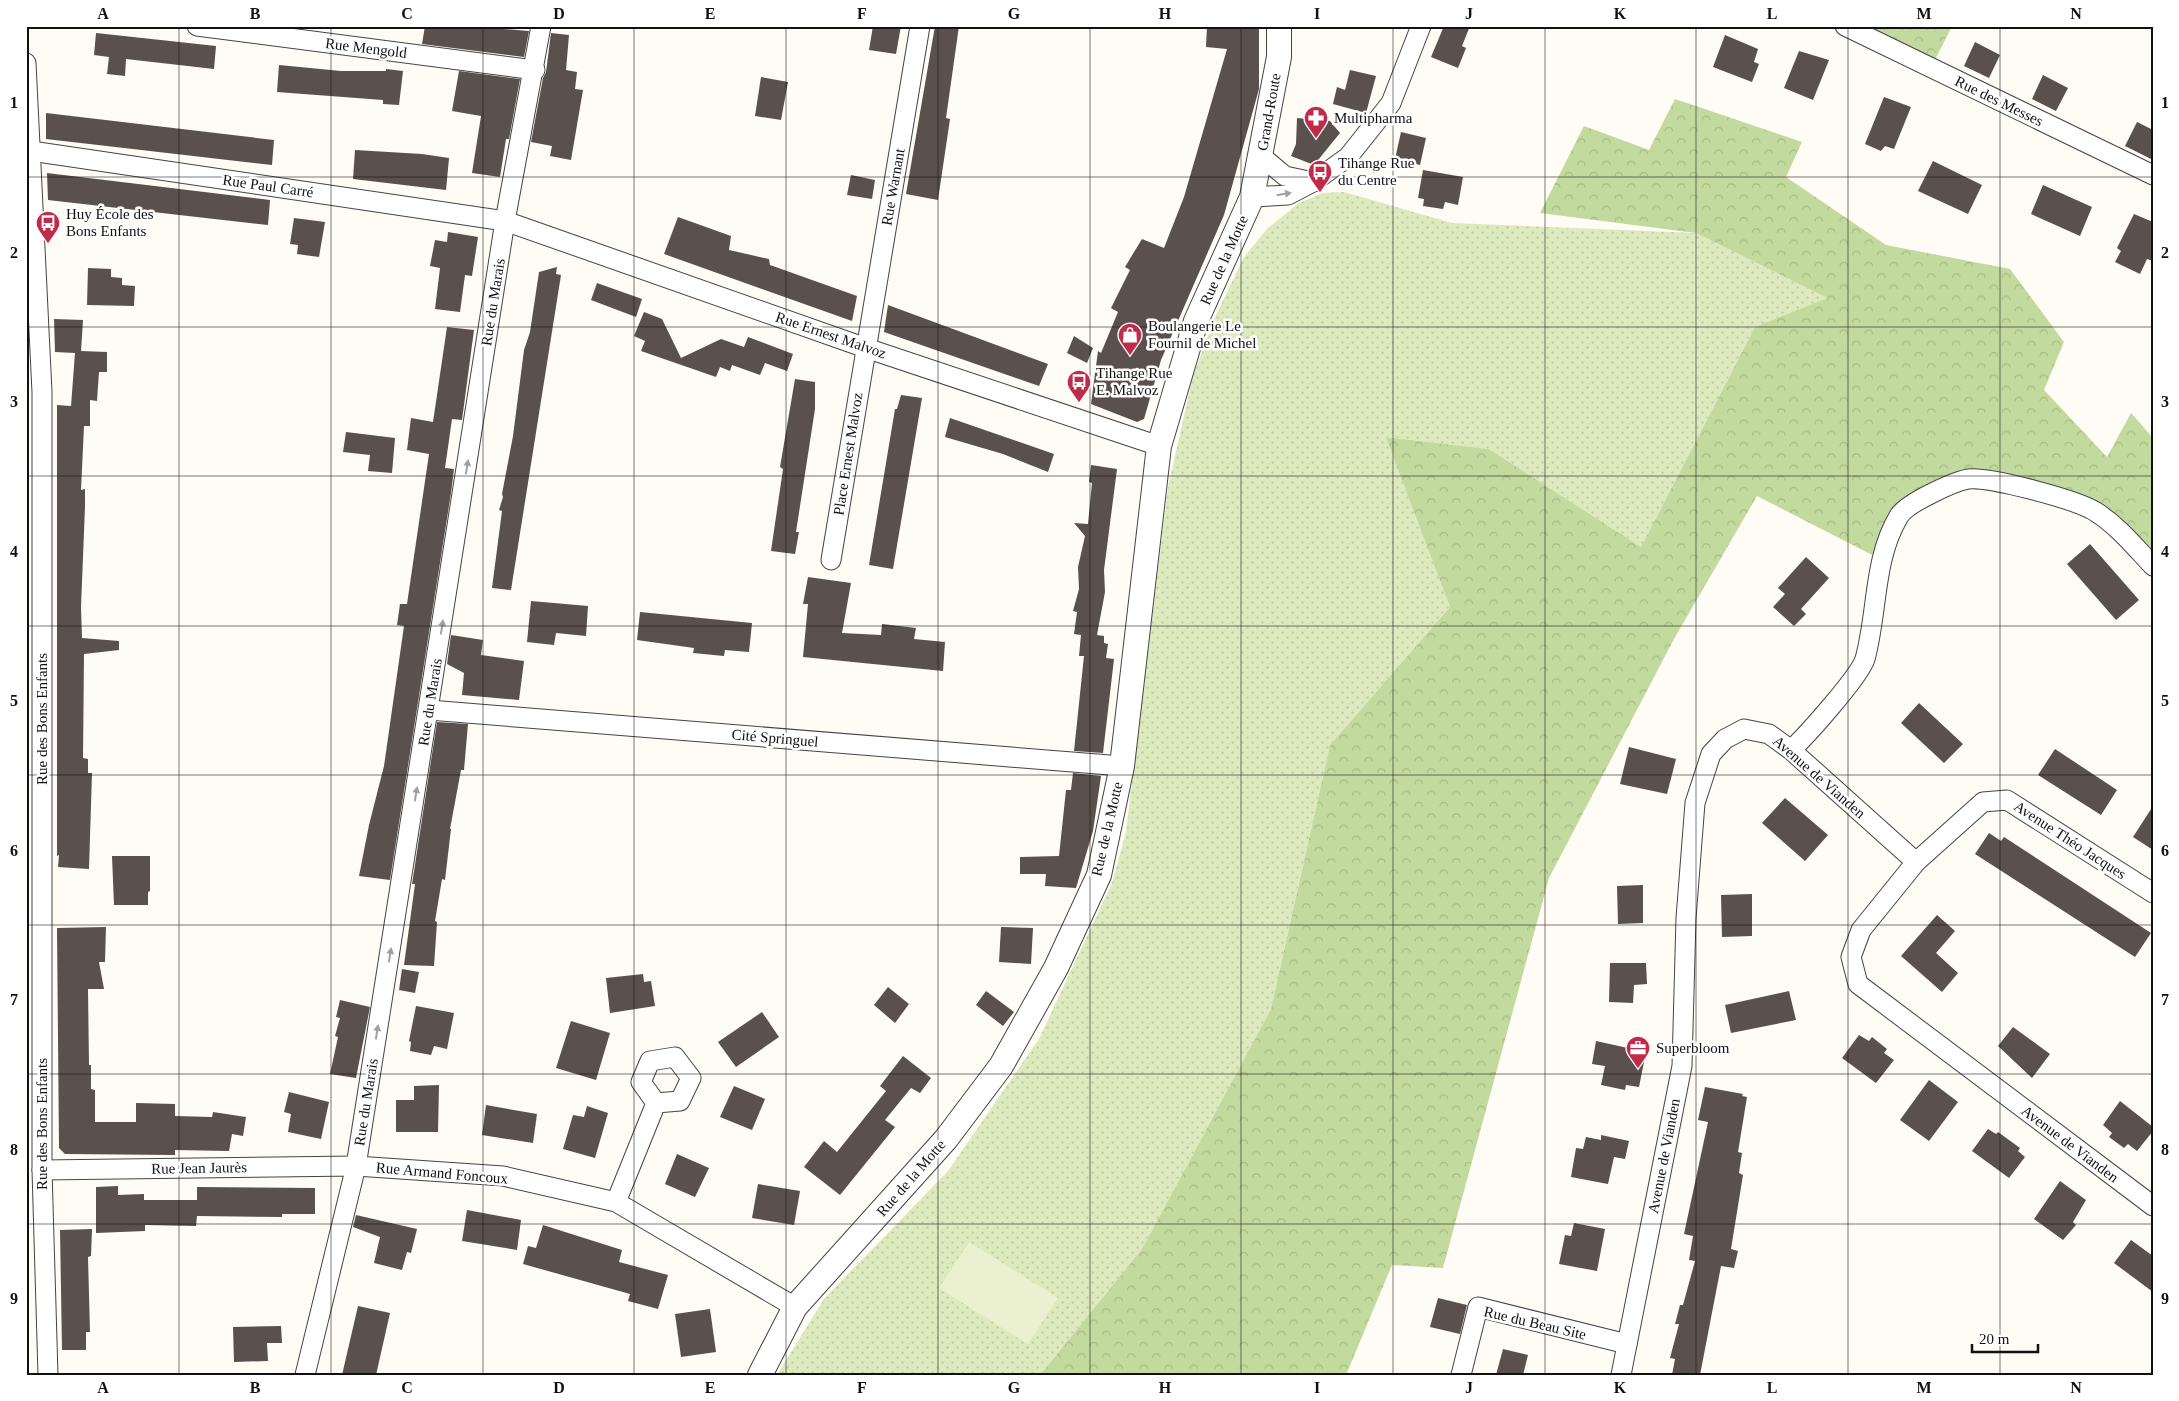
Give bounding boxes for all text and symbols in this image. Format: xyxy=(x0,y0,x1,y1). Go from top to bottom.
text: A xyxy=(97,5,109,22)
text: B xyxy=(250,5,261,22)
text: C xyxy=(401,5,413,22)
text: D xyxy=(553,5,565,22)
text: E xyxy=(705,5,715,22)
text: F xyxy=(857,5,867,22)
text: G xyxy=(1008,5,1021,22)
text: H xyxy=(1159,5,1172,22)
text: I xyxy=(1314,5,1320,22)
text: J xyxy=(1465,5,1473,22)
text: K xyxy=(1614,5,1627,22)
text: L xyxy=(1767,5,1777,22)
text: M xyxy=(1916,5,1932,22)
text: N xyxy=(2070,5,2082,22)
street label: Rue Mengold xyxy=(324,35,408,61)
street label: Grand-Route xyxy=(1254,72,1284,152)
street label: Rue des Messes xyxy=(1952,73,2046,129)
text: 1 xyxy=(10,94,18,111)
text: 1 xyxy=(2161,94,2169,111)
pharmacy icon: Multipharma xyxy=(1303,105,1329,139)
place label: Multipharma xyxy=(1334,110,1413,126)
street label: Rue Warnant xyxy=(878,146,908,227)
place label: Tihange Rue du Centre xyxy=(1338,155,1415,188)
bus stop icon: Tihange Rue du Centre xyxy=(1307,159,1333,193)
street label: Rue Paul Carré xyxy=(222,172,315,200)
one-way arrow xyxy=(1276,190,1292,198)
place label: Huy École des Bons Enfants xyxy=(66,206,154,239)
bus stop icon: Huy École des Bons Enfants xyxy=(35,210,61,244)
street label: Rue de la Motte xyxy=(1197,212,1251,307)
text: 2 xyxy=(10,244,18,261)
text: 2 xyxy=(2161,244,2169,261)
street label: Rue du Marais xyxy=(478,257,508,347)
street label: Rue Ernest Malvoz xyxy=(774,309,889,362)
place label: Boulangerie Le Fournil de Michel xyxy=(1148,318,1256,351)
shop icon: Boulangerie Le Fournil de Michel xyxy=(1117,322,1143,356)
place label: Tihange Rue E. Malvoz xyxy=(1096,365,1173,398)
bus stop icon: Tihange Rue E. Malvoz xyxy=(1066,369,1092,403)
street label: Place Ernest Malvoz xyxy=(830,391,866,517)
text: 3 xyxy=(10,393,18,410)
text: 3 xyxy=(2161,393,2169,410)
one-way arrow xyxy=(463,458,471,474)
text: 4 xyxy=(10,543,18,560)
text: 4 xyxy=(2161,543,2169,560)
one-way arrow xyxy=(438,619,446,635)
street label: Rue des Bons Enfants xyxy=(34,653,50,785)
street label: Rue du Marais xyxy=(415,657,445,747)
text: 5 xyxy=(10,692,18,709)
text: 5 xyxy=(2161,692,2169,709)
street label: Cité Springuel xyxy=(731,726,819,750)
street label: Avenue de Vianden xyxy=(1770,733,1869,822)
street label: Rue de la Motte xyxy=(1088,780,1126,878)
one-way arrow xyxy=(412,786,420,802)
street label: Avenue Théo Jacques xyxy=(2011,798,2129,882)
text: 6 xyxy=(10,842,18,859)
text: 6 xyxy=(2161,842,2169,859)
one-way arrow xyxy=(386,946,394,962)
text: 7 xyxy=(10,991,18,1008)
text: 7 xyxy=(2161,991,2169,1008)
one-way arrow xyxy=(374,1023,382,1039)
office icon: Superbloom xyxy=(1625,1035,1651,1069)
place label: Superbloom xyxy=(1656,1040,1730,1056)
street label: Rue du Marais xyxy=(351,1057,381,1147)
street label: Rue des Bons Enfants xyxy=(34,1058,50,1190)
street label: Avenue de Vianden xyxy=(1645,1097,1683,1215)
street label: Avenue de Vianden xyxy=(2019,1102,2122,1186)
street label: Rue de la Motte xyxy=(873,1136,949,1220)
text: 8 xyxy=(10,1141,18,1158)
text: 8 xyxy=(2161,1141,2169,1158)
street label: Rue Jean Jaurès xyxy=(151,1159,247,1177)
street label: Rue Armand Foncoux xyxy=(375,1159,509,1187)
text: 9 xyxy=(10,1290,18,1307)
text: 9 xyxy=(2161,1290,2169,1307)
street label: Rue du Beau Site xyxy=(1482,1303,1588,1343)
scale bar xyxy=(1972,1321,2038,1353)
text: 20 m xyxy=(1979,1331,2010,1347)
text: A xyxy=(97,1379,109,1396)
text: B xyxy=(250,1379,261,1396)
text: C xyxy=(401,1379,413,1396)
text: D xyxy=(553,1379,565,1396)
text: E xyxy=(705,1379,715,1396)
text: F xyxy=(857,1379,867,1396)
text: G xyxy=(1008,1379,1021,1396)
text: H xyxy=(1159,1379,1172,1396)
text: I xyxy=(1314,1379,1320,1396)
text: J xyxy=(1465,1379,1473,1396)
text: K xyxy=(1614,1379,1627,1396)
text: L xyxy=(1767,1379,1777,1396)
text: M xyxy=(1916,1379,1932,1396)
text: N xyxy=(2070,1379,2082,1396)

